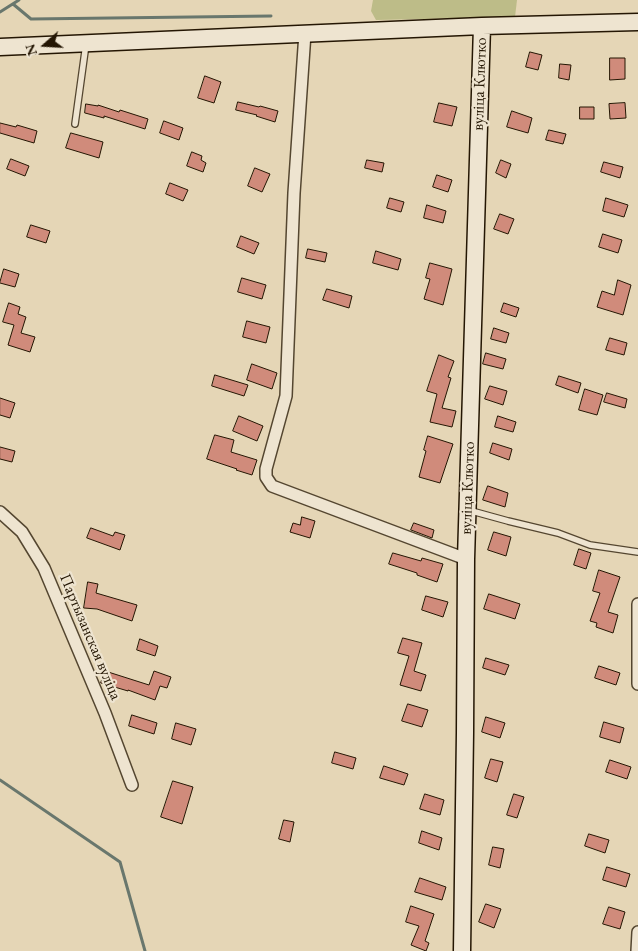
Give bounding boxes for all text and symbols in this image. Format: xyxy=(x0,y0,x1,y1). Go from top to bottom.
north arrow xyxy=(20,20,70,70)
street label: вуліца Клютко xyxy=(469,37,491,131)
text: N xyxy=(20,42,41,58)
street label: вуліца Клютко xyxy=(457,441,479,535)
street label: Партызанская вуліца xyxy=(55,571,125,703)

